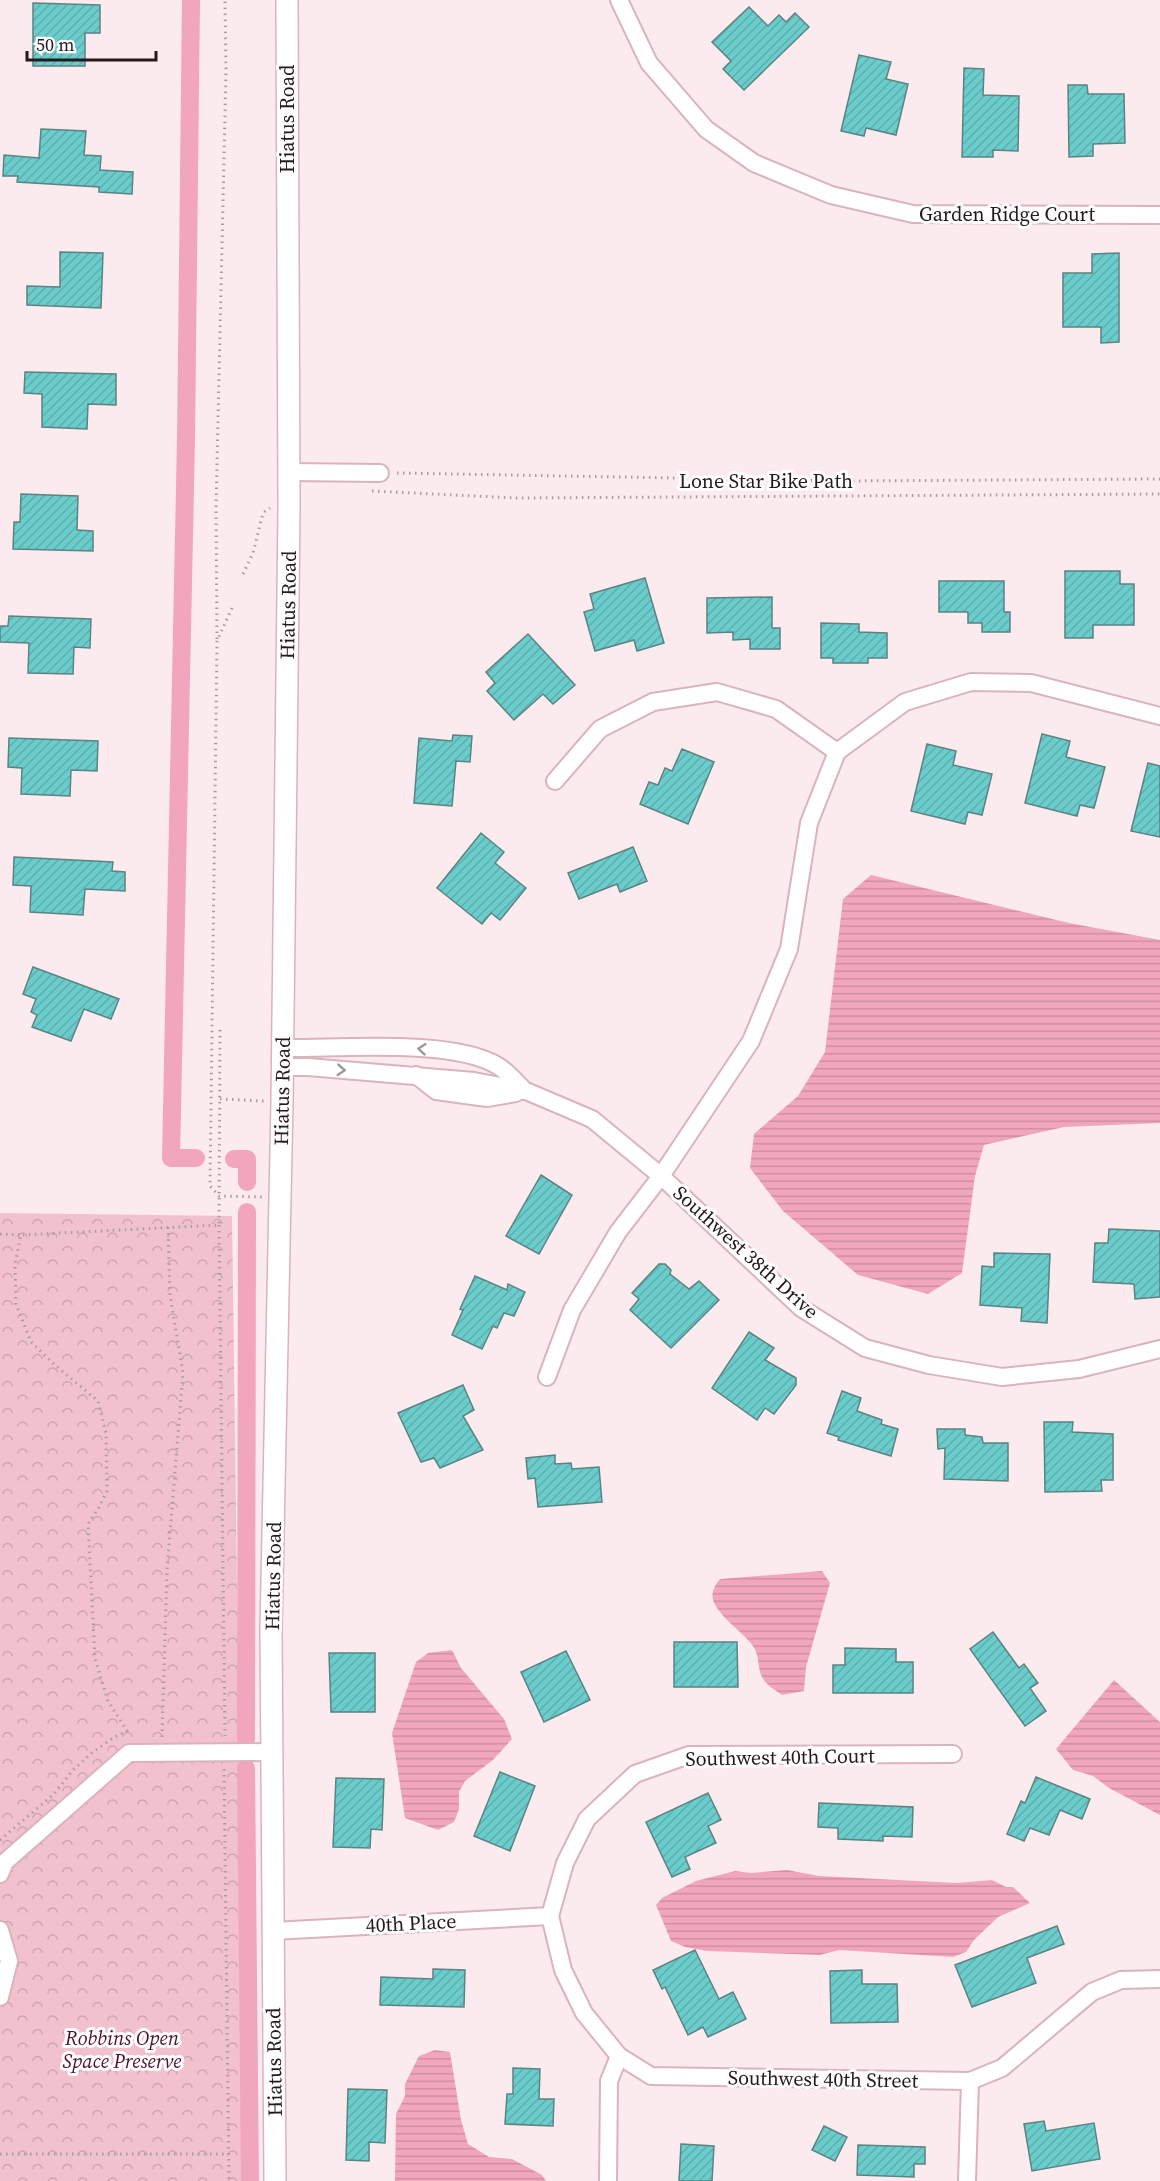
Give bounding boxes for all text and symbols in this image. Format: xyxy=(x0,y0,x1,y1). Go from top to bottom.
scale bar xyxy=(27,24,156,62)
text: 50 m xyxy=(36,32,74,57)
street label: Hiatus Road xyxy=(273,64,301,173)
street label: Garden Ridge Court xyxy=(919,200,1095,228)
street label: Lone Star Bike Path xyxy=(679,467,853,495)
street label: Hiatus Road xyxy=(273,550,303,660)
street label: Hiatus Road xyxy=(267,1036,297,1146)
one-way arrow xyxy=(418,1043,427,1056)
one-way arrow xyxy=(336,1063,345,1076)
street label: Southwest 38th Drive xyxy=(667,1179,825,1325)
street label: Hiatus Road xyxy=(258,1521,288,1631)
street label: Southwest 40th Court xyxy=(685,1741,875,1773)
street label: 40th Place xyxy=(365,1907,457,1939)
street label: Hiatus Road xyxy=(259,2007,289,2117)
park label: Robbins Open Space Preserve xyxy=(63,2024,181,2075)
street label: Southwest 40th Street xyxy=(728,2063,919,2095)

